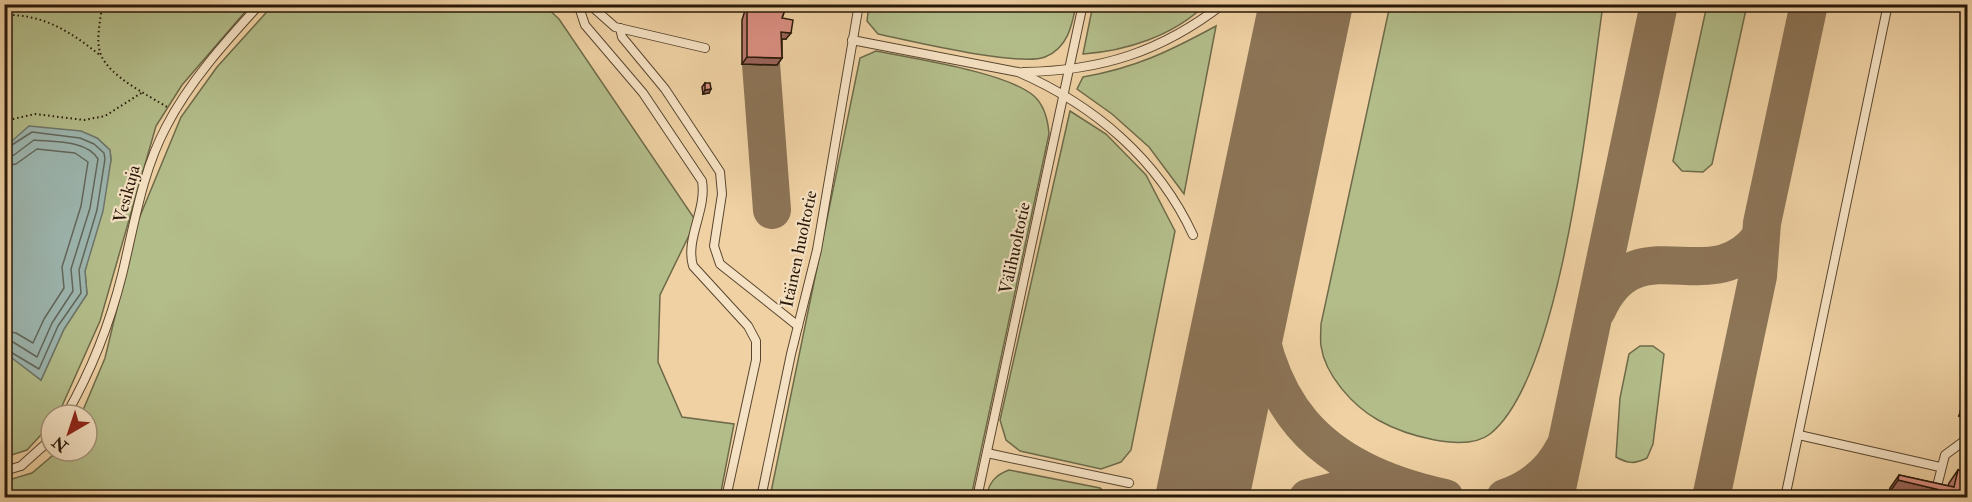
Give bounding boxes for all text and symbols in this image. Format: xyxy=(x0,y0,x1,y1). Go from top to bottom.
street label: Vesikuja xyxy=(108,162,146,226)
street label: Itäinen huoltotie xyxy=(775,188,823,310)
street label: Välihuoltotie xyxy=(994,200,1036,296)
north arrow xyxy=(39,403,99,463)
text: N xyxy=(48,431,73,457)

